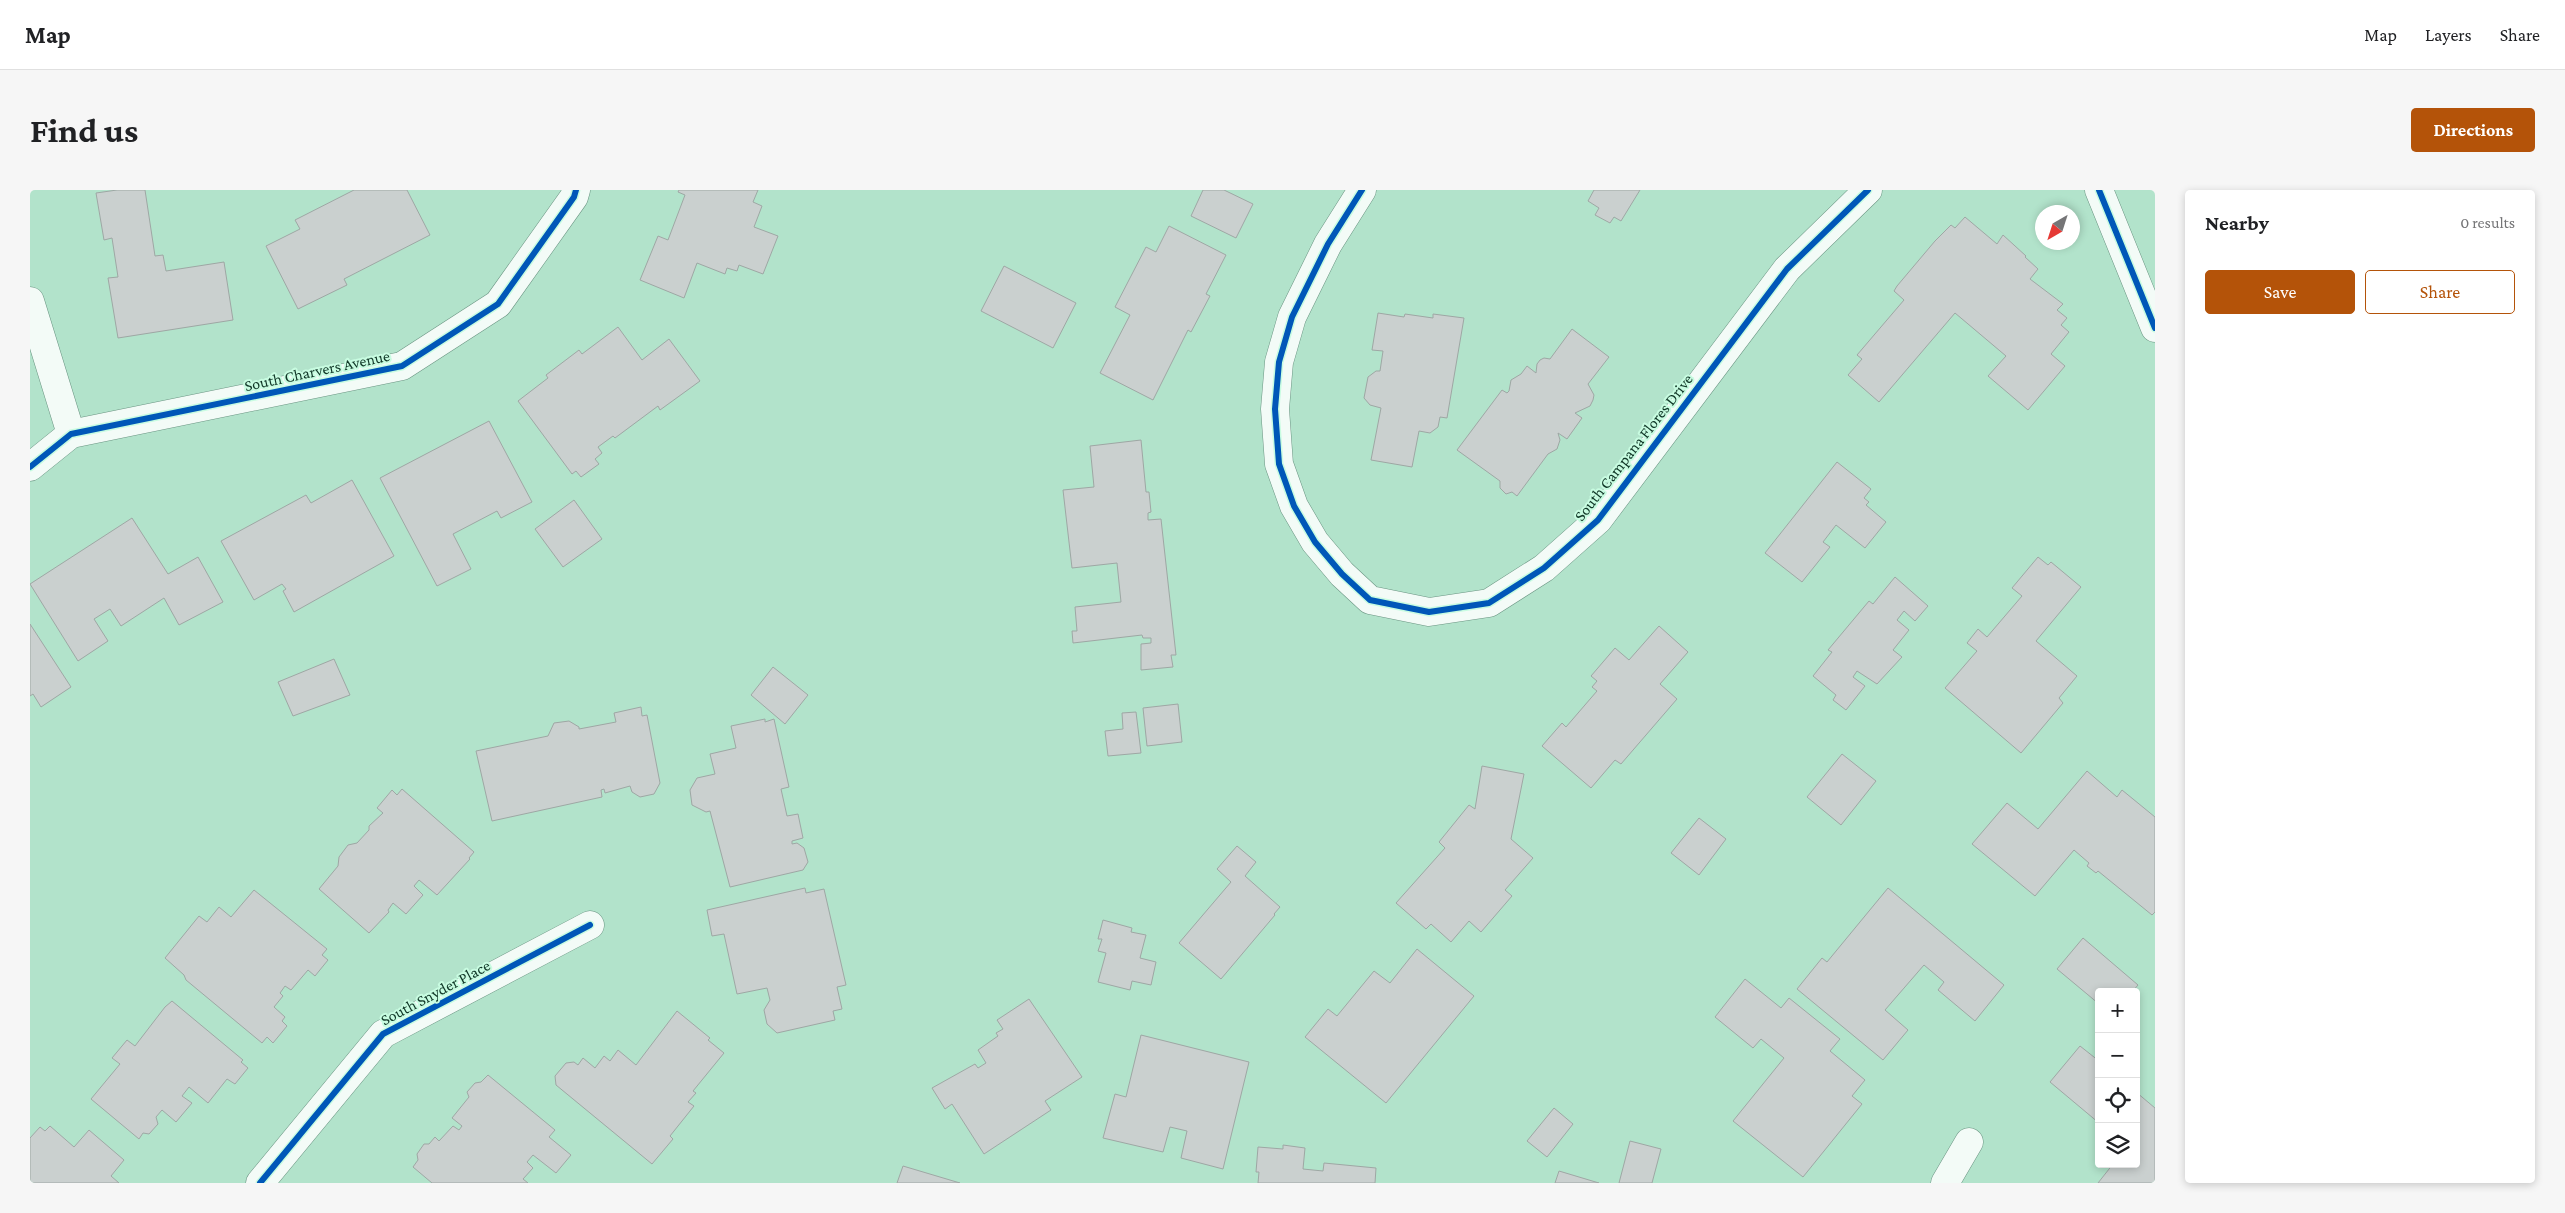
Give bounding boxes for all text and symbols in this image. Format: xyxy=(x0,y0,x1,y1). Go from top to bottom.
text: Map xyxy=(25,21,71,48)
text: Map xyxy=(2364,25,2397,45)
text: Layers xyxy=(2425,25,2472,45)
text: Share xyxy=(2500,25,2540,45)
button: Directions xyxy=(2411,108,2535,152)
text: Find us xyxy=(30,111,138,150)
north arrow xyxy=(2035,205,2080,250)
text: Nearby xyxy=(2205,211,2269,235)
text: 0 results xyxy=(2460,214,2515,231)
button: Save xyxy=(2205,270,2355,314)
button: Share xyxy=(2365,270,2515,314)
street label: South Charvers Avenue xyxy=(243,347,391,394)
street label: South Campana Flores Drive xyxy=(1571,370,1697,525)
street label: South Snyder Place xyxy=(378,956,493,1029)
map controls xyxy=(2095,988,2140,1168)
button: + xyxy=(2095,988,2140,1033)
button: − xyxy=(2095,1033,2140,1078)
button: locate xyxy=(2095,1078,2140,1123)
button: layers xyxy=(2095,1123,2140,1168)

